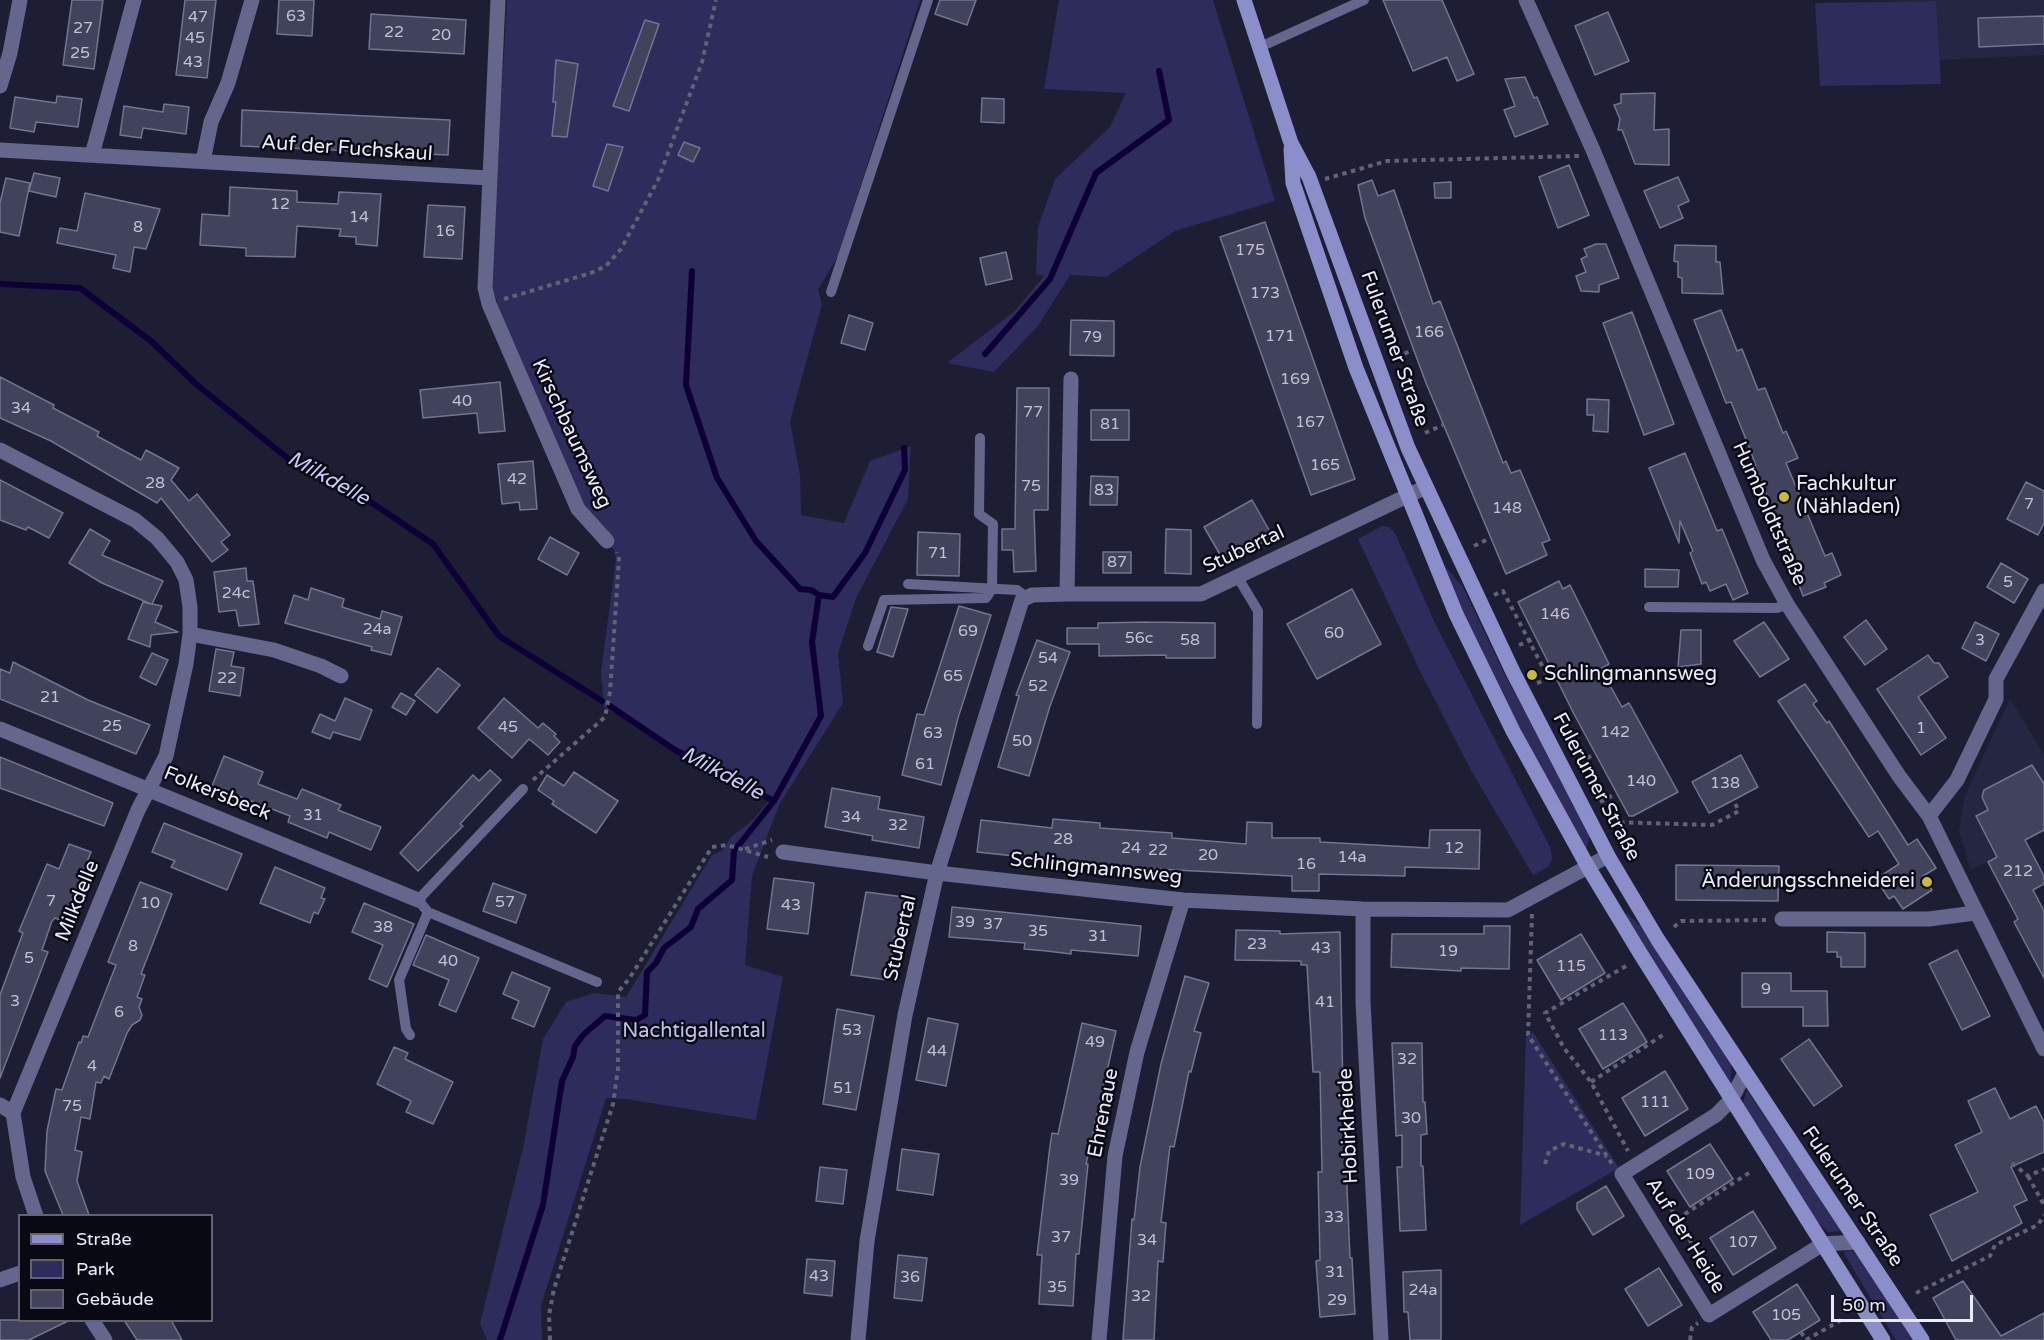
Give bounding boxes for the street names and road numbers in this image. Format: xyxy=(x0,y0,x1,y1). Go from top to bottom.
street label: Auf der Fuchskaul xyxy=(261,131,433,167)
street label: Fulerumer Straße xyxy=(1355,268,1433,430)
street label: Kirschbaumsweg xyxy=(526,356,616,512)
street label: Humboldtstraße xyxy=(1727,438,1811,590)
street label: Stubertal xyxy=(1199,521,1289,579)
street label: Fulerumer Straße xyxy=(1547,709,1645,865)
street label: Folkersbeck xyxy=(160,762,274,826)
street label: Schlingmannsweg xyxy=(1009,848,1183,890)
street label: Milkdelle xyxy=(51,857,105,945)
street label: Stubertal xyxy=(880,893,922,983)
street label: Ehrenaue xyxy=(1084,1066,1124,1160)
street label: Hobirkheide xyxy=(1334,1068,1364,1184)
street label: Fulerumer Straße xyxy=(1796,1122,1908,1272)
street label: Auf der Heide xyxy=(1640,1174,1730,1298)

